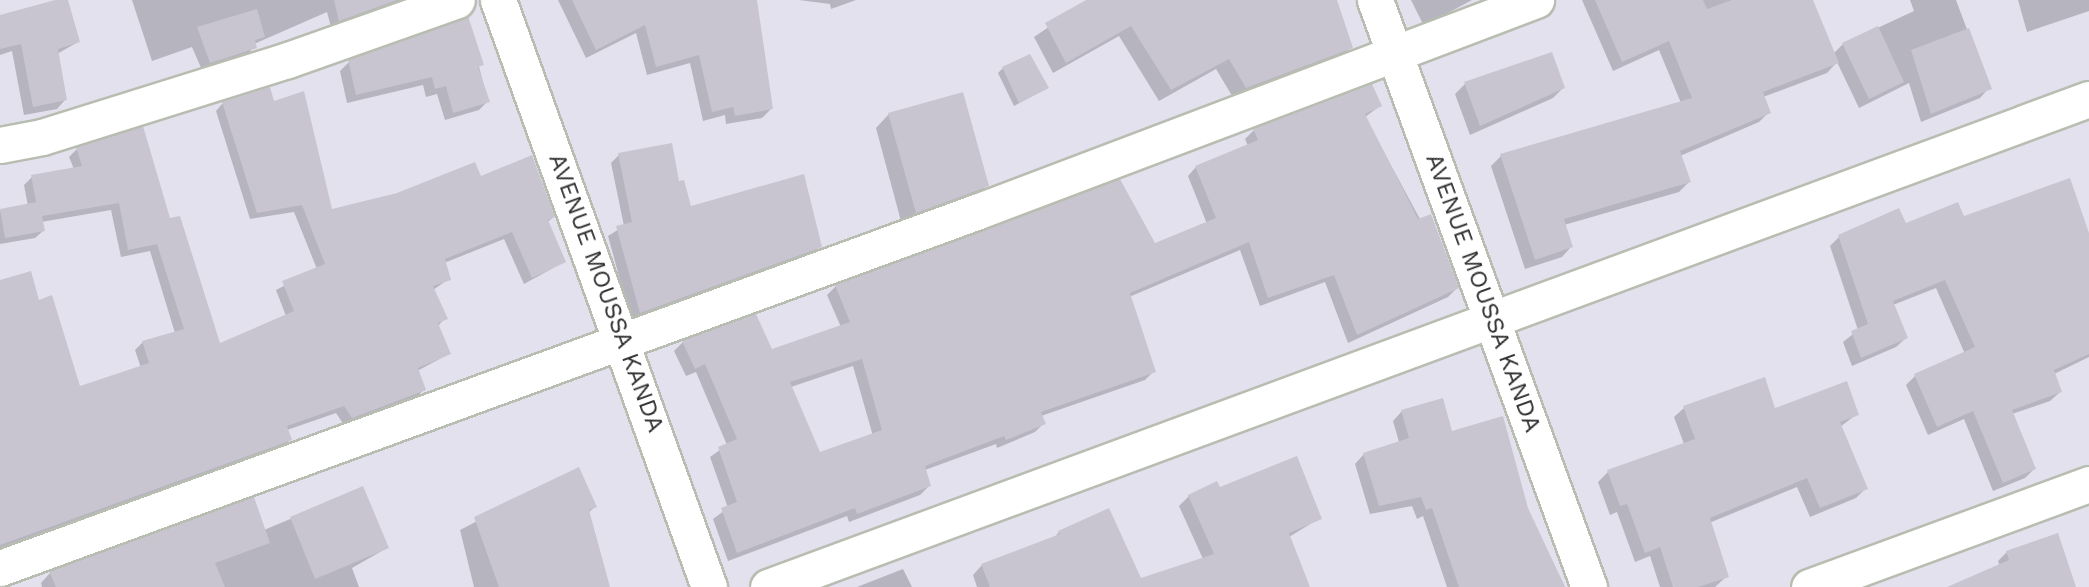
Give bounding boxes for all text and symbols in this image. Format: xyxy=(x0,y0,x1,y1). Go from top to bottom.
street label: AVENUE MOUSSA KANDA xyxy=(542,149,670,437)
street label: AVENUE MOUSSA KANDA xyxy=(1419,149,1547,437)

